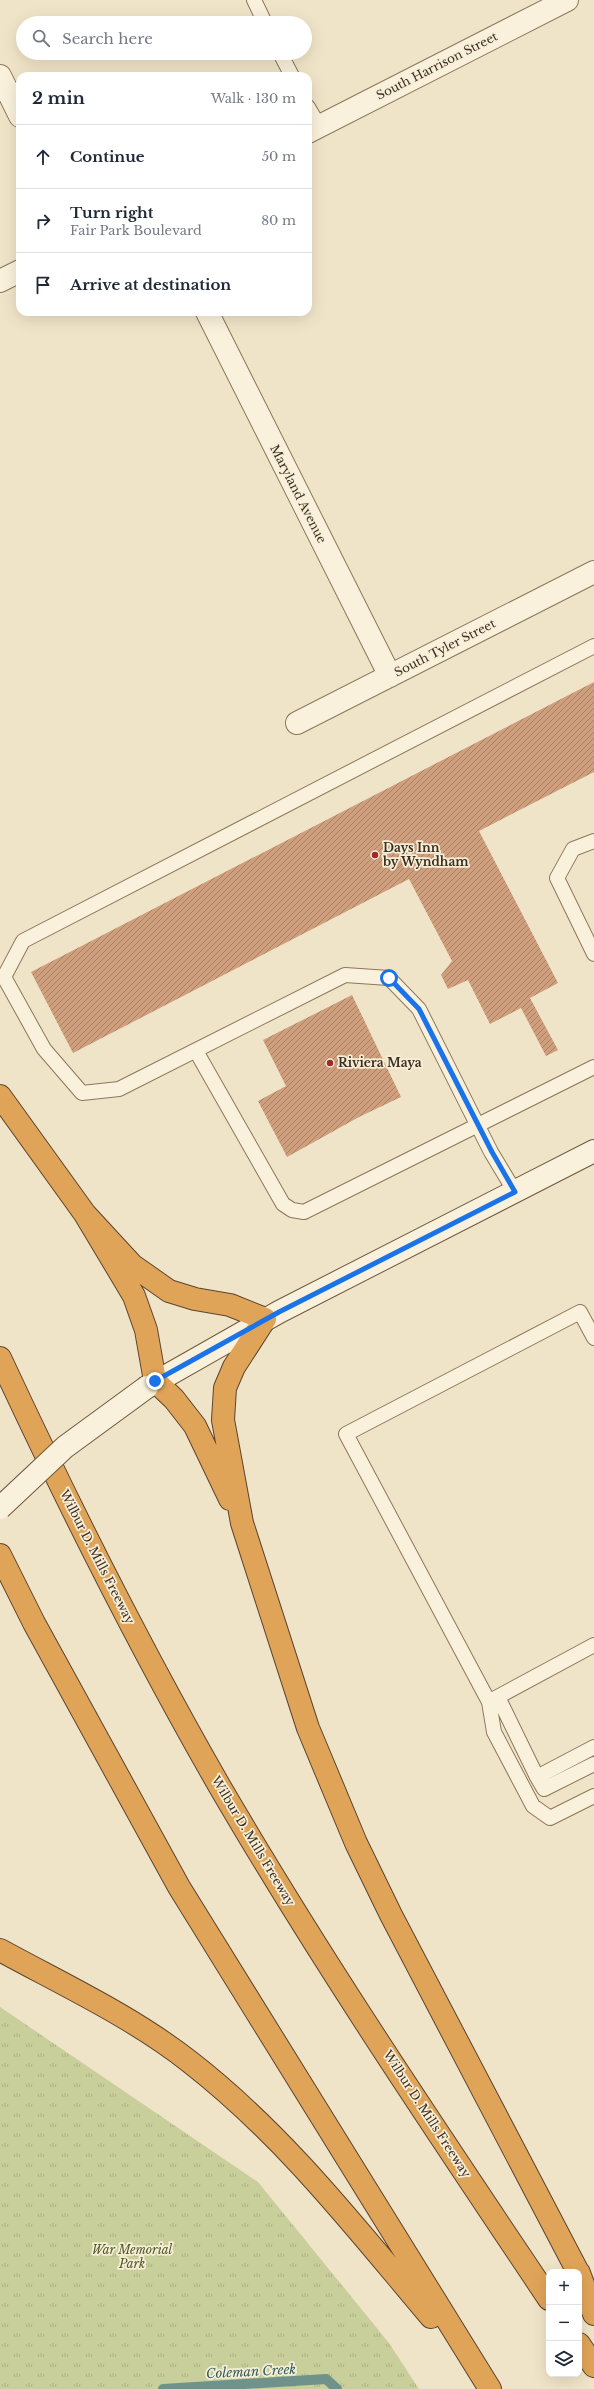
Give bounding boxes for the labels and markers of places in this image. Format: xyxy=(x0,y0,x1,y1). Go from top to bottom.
place label: Days Inn by Wyndham xyxy=(382,840,469,869)
marker: Days Inn by Wyndham xyxy=(370,850,380,860)
place label: Riviera Maya xyxy=(338,1055,422,1070)
marker: Riviera Maya xyxy=(325,1058,335,1068)

